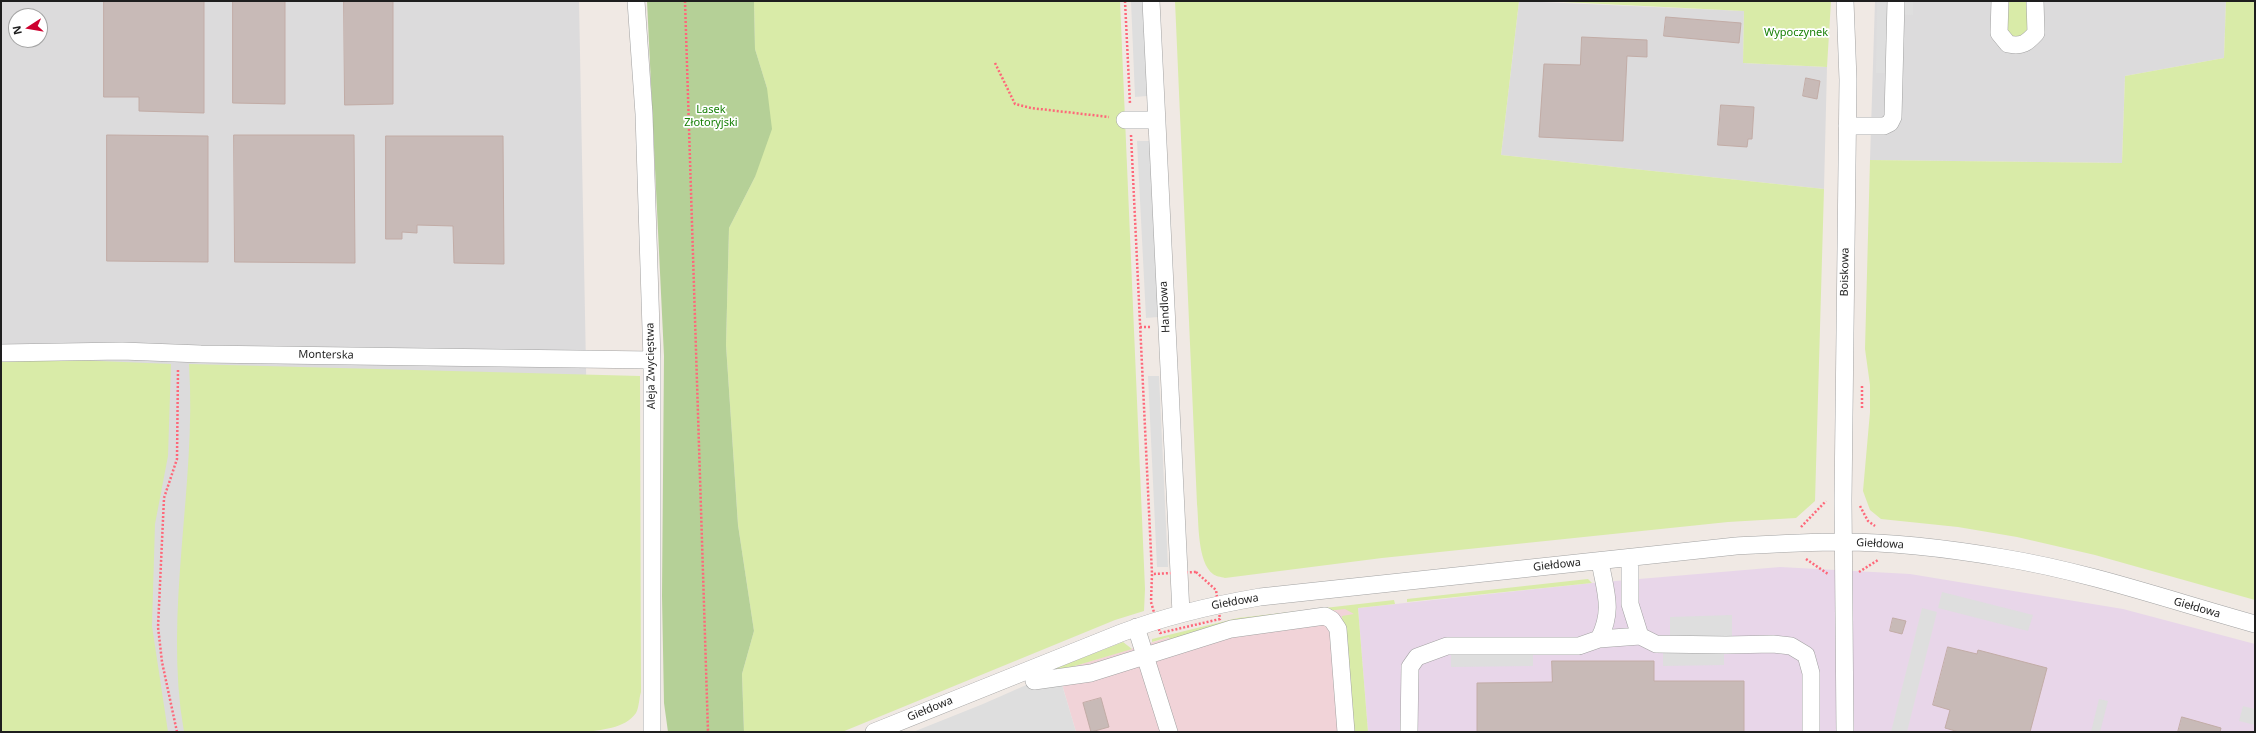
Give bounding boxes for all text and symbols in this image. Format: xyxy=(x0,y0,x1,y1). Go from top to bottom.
north arrow xyxy=(8,8,48,48)
text: N xyxy=(8,24,25,36)
park label: Wypoczynek xyxy=(1764,26,1828,40)
park label: Lasek Złotoryjski xyxy=(684,103,738,129)
street label: Boiskowa xyxy=(1838,247,1852,297)
street label: Handlowa xyxy=(1157,281,1173,333)
street label: Aleja Zwycięstwa xyxy=(644,322,658,410)
street label: Monterska xyxy=(298,348,354,362)
street label: Giełdowa xyxy=(1856,536,1904,552)
street label: Giełdowa xyxy=(1532,556,1582,574)
street label: Giełdowa xyxy=(1210,591,1260,613)
street label: Giełdowa xyxy=(2172,595,2222,621)
street label: Giełdowa xyxy=(905,694,955,724)

